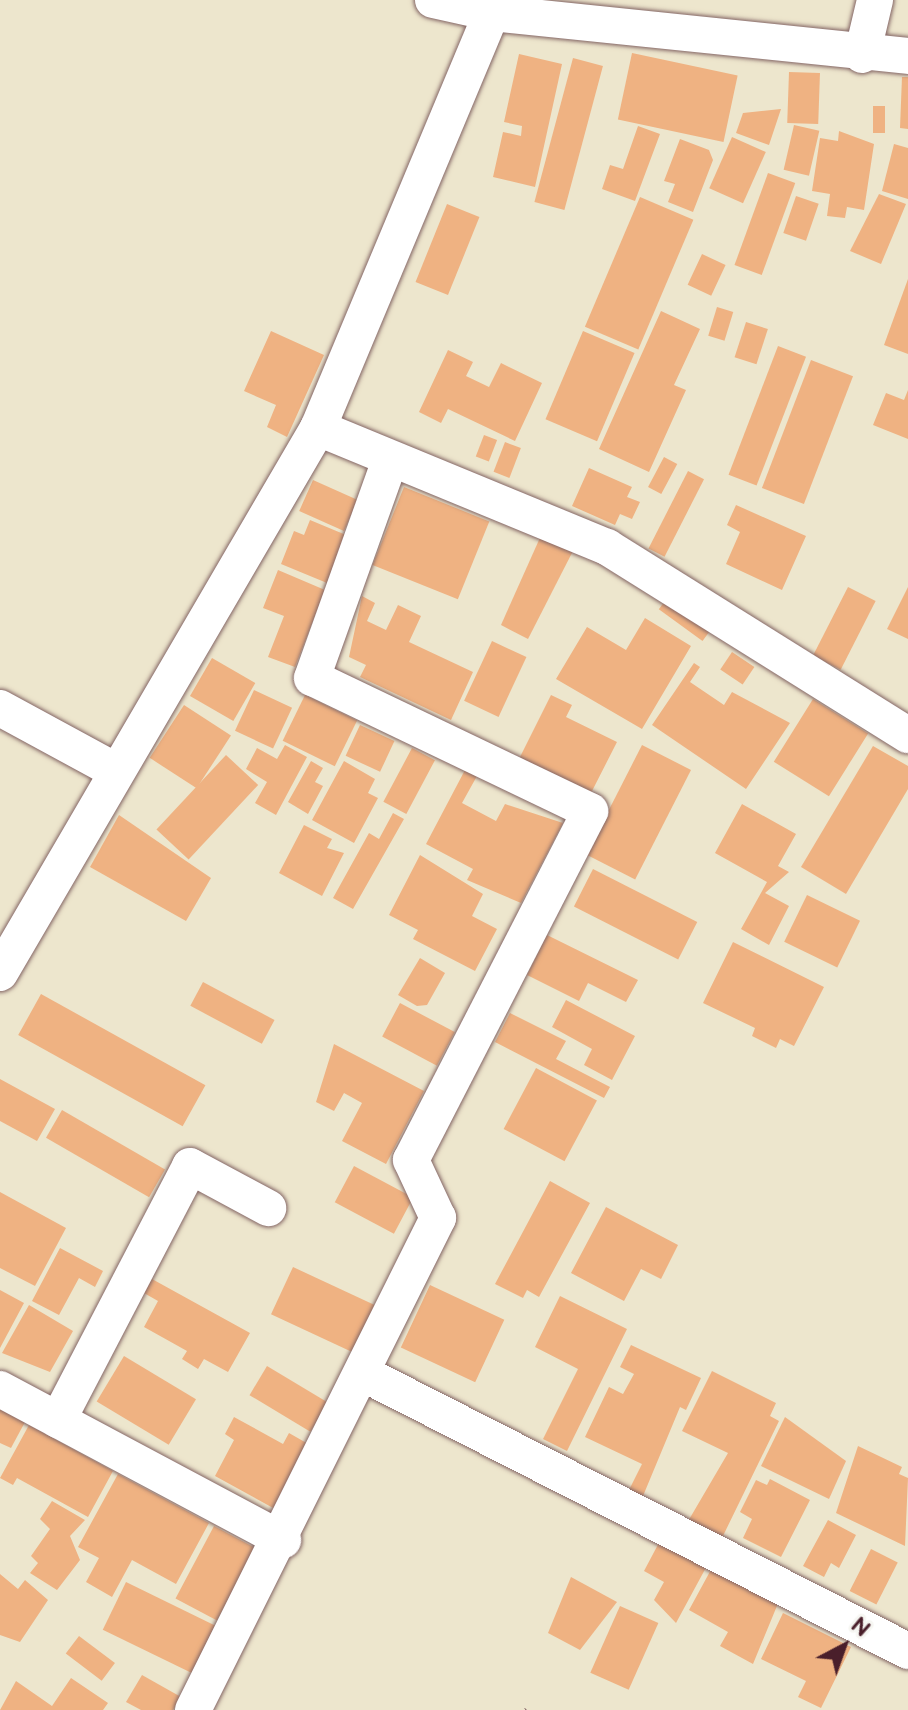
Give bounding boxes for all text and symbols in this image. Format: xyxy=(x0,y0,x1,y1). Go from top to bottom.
north arrow xyxy=(804,1606,884,1686)
text: N xyxy=(845,1612,875,1643)

